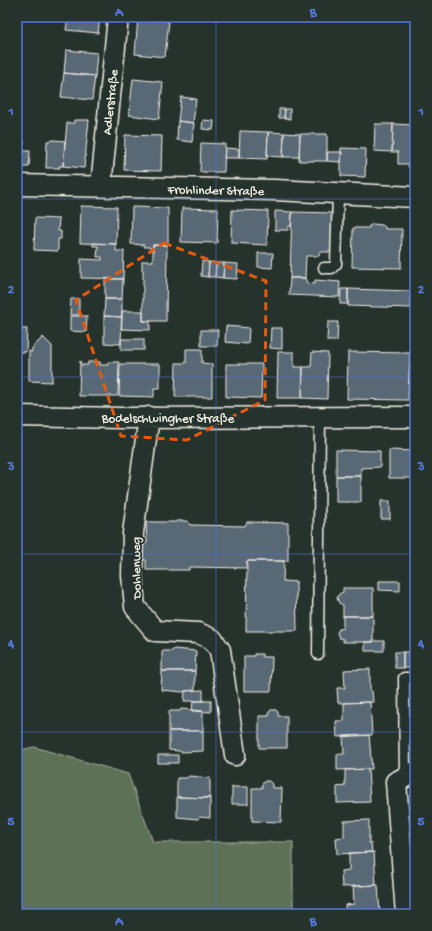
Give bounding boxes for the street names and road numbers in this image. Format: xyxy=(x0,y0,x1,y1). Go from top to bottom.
street label: Adlerstraße xyxy=(101,68,122,136)
street label: Frohlinder Straße xyxy=(167,183,265,200)
street label: Bodelschwingher Straße xyxy=(101,412,234,427)
street label: Dohlenweg xyxy=(129,537,146,600)

